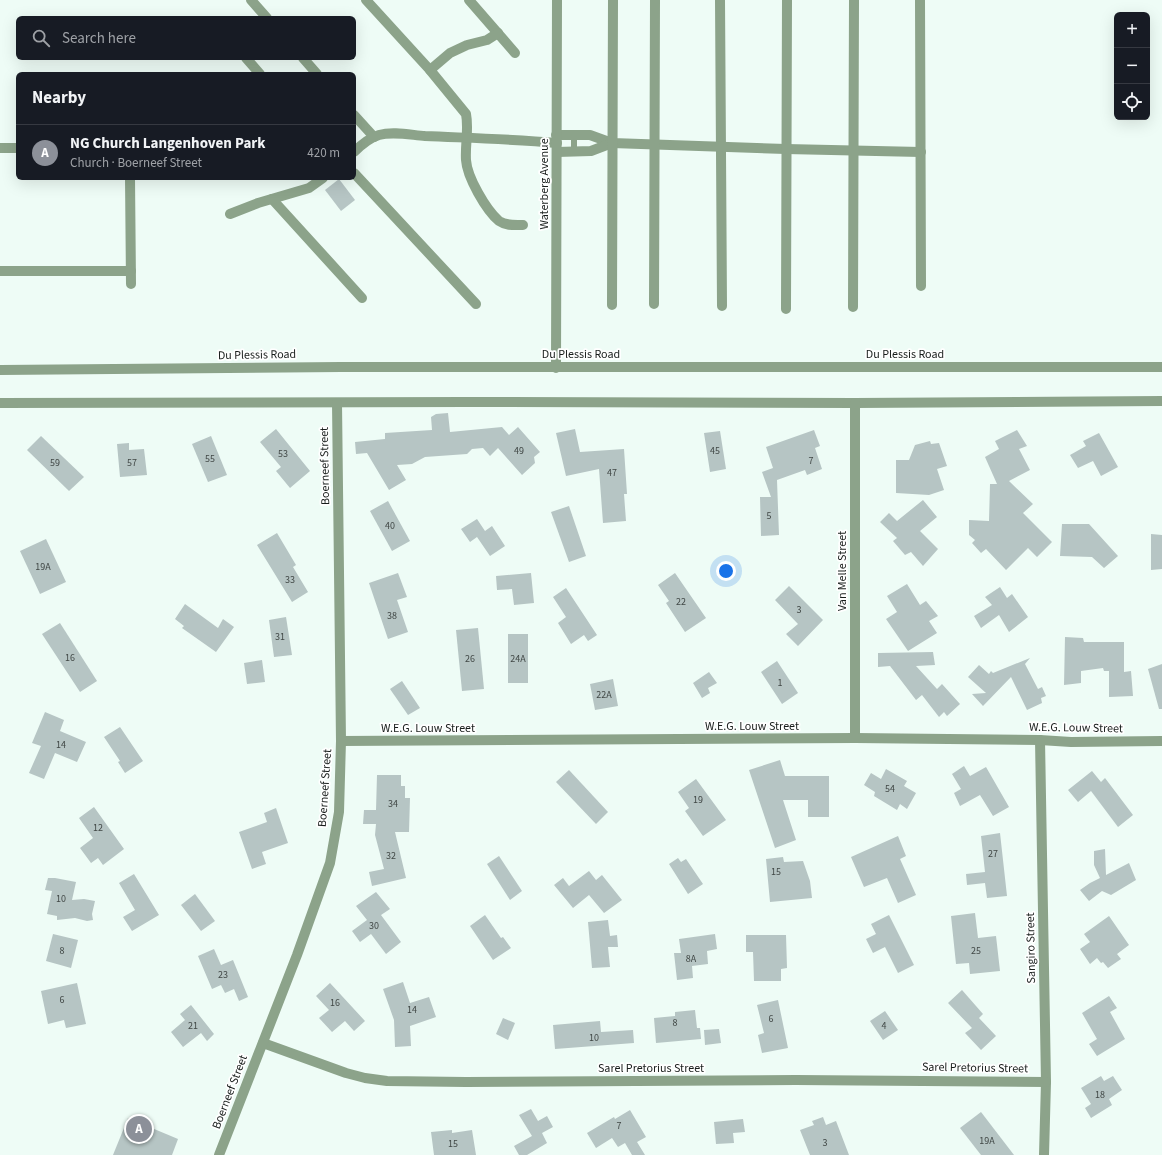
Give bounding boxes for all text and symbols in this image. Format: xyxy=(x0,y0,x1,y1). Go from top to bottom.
map controls xyxy=(1114,12,1150,120)
button: + xyxy=(1114,12,1150,48)
search box xyxy=(16,16,356,60)
icon: search xyxy=(30,27,52,49)
text: Search here xyxy=(62,28,136,49)
button: − xyxy=(1114,48,1150,84)
button: locate xyxy=(1114,84,1150,120)
text: Nearby xyxy=(32,86,86,110)
text: NG Church Langenhoven Park xyxy=(70,133,265,154)
street label: Waterberg Avenue xyxy=(536,138,553,230)
text: A xyxy=(41,144,49,162)
text: 420 m xyxy=(307,144,340,162)
text: Church · Boerneef Street xyxy=(70,154,202,172)
street label: Du Plessis Road xyxy=(218,346,296,364)
street label: Du Plessis Road xyxy=(542,346,620,363)
street label: Du Plessis Road xyxy=(866,346,944,363)
street label: Boerneef Street xyxy=(316,427,334,505)
house number: 49 xyxy=(514,444,524,458)
house number: 45 xyxy=(710,444,720,458)
house number: 53 xyxy=(278,447,288,461)
house number: 55 xyxy=(205,452,215,466)
house number: 7 xyxy=(809,454,814,468)
house number: 59 xyxy=(50,456,60,470)
house number: 57 xyxy=(127,456,137,470)
house number: 47 xyxy=(607,466,617,480)
house number: 5 xyxy=(767,509,772,523)
house number: 40 xyxy=(385,519,395,533)
street label: Van Melle Street xyxy=(834,531,851,611)
house number: 19A xyxy=(35,560,51,574)
your location xyxy=(716,561,736,581)
house number: 33 xyxy=(285,573,295,587)
house number: 22 xyxy=(676,595,686,609)
house number: 3 xyxy=(797,603,802,617)
house number: 38 xyxy=(387,609,397,623)
house number: 31 xyxy=(275,630,285,644)
house number: 16 xyxy=(65,651,75,665)
house number: 26 xyxy=(465,652,475,666)
house number: 24A xyxy=(510,652,526,666)
house number: 1 xyxy=(778,676,783,690)
house number: 22A xyxy=(596,688,612,702)
street label: W.E.G. Louw Street xyxy=(705,718,799,735)
street label: W.E.G. Louw Street xyxy=(1029,719,1123,737)
street label: W.E.G. Louw Street xyxy=(381,720,475,737)
house number: 14 xyxy=(56,738,66,752)
street label: Boerneef Street xyxy=(314,748,336,828)
house number: 54 xyxy=(885,782,895,796)
house number: 19 xyxy=(693,793,703,807)
house number: 34 xyxy=(388,797,398,811)
house number: 12 xyxy=(93,821,103,835)
house number: 27 xyxy=(988,847,998,861)
house number: 32 xyxy=(386,849,396,863)
house number: 15 xyxy=(771,865,781,879)
house number: 10 xyxy=(56,892,66,906)
street label: Sangiro Street xyxy=(1022,912,1040,984)
house number: 30 xyxy=(369,919,379,933)
house number: 8 xyxy=(60,944,65,958)
house number: 25 xyxy=(971,944,981,958)
house number: 8A xyxy=(686,952,697,966)
house number: 23 xyxy=(218,968,228,982)
house number: 6 xyxy=(60,993,65,1007)
house number: 16 xyxy=(330,996,340,1010)
house number: 14 xyxy=(407,1003,417,1017)
house number: 6 xyxy=(769,1012,774,1026)
house number: 8 xyxy=(673,1016,678,1030)
house number: 21 xyxy=(188,1019,198,1033)
house number: 4 xyxy=(882,1019,887,1033)
house number: 10 xyxy=(589,1031,599,1045)
street label: Boerneef Street xyxy=(208,1053,252,1131)
street label: Sarel Pretorius Street xyxy=(922,1059,1028,1077)
street label: Sarel Pretorius Street xyxy=(598,1060,704,1077)
house number: 18 xyxy=(1095,1088,1105,1102)
pin: A xyxy=(126,1114,152,1144)
house number: 7 xyxy=(617,1119,622,1133)
house number: 19A xyxy=(979,1134,995,1148)
house number: 3 xyxy=(823,1136,828,1150)
house number: 15 xyxy=(448,1137,458,1151)

